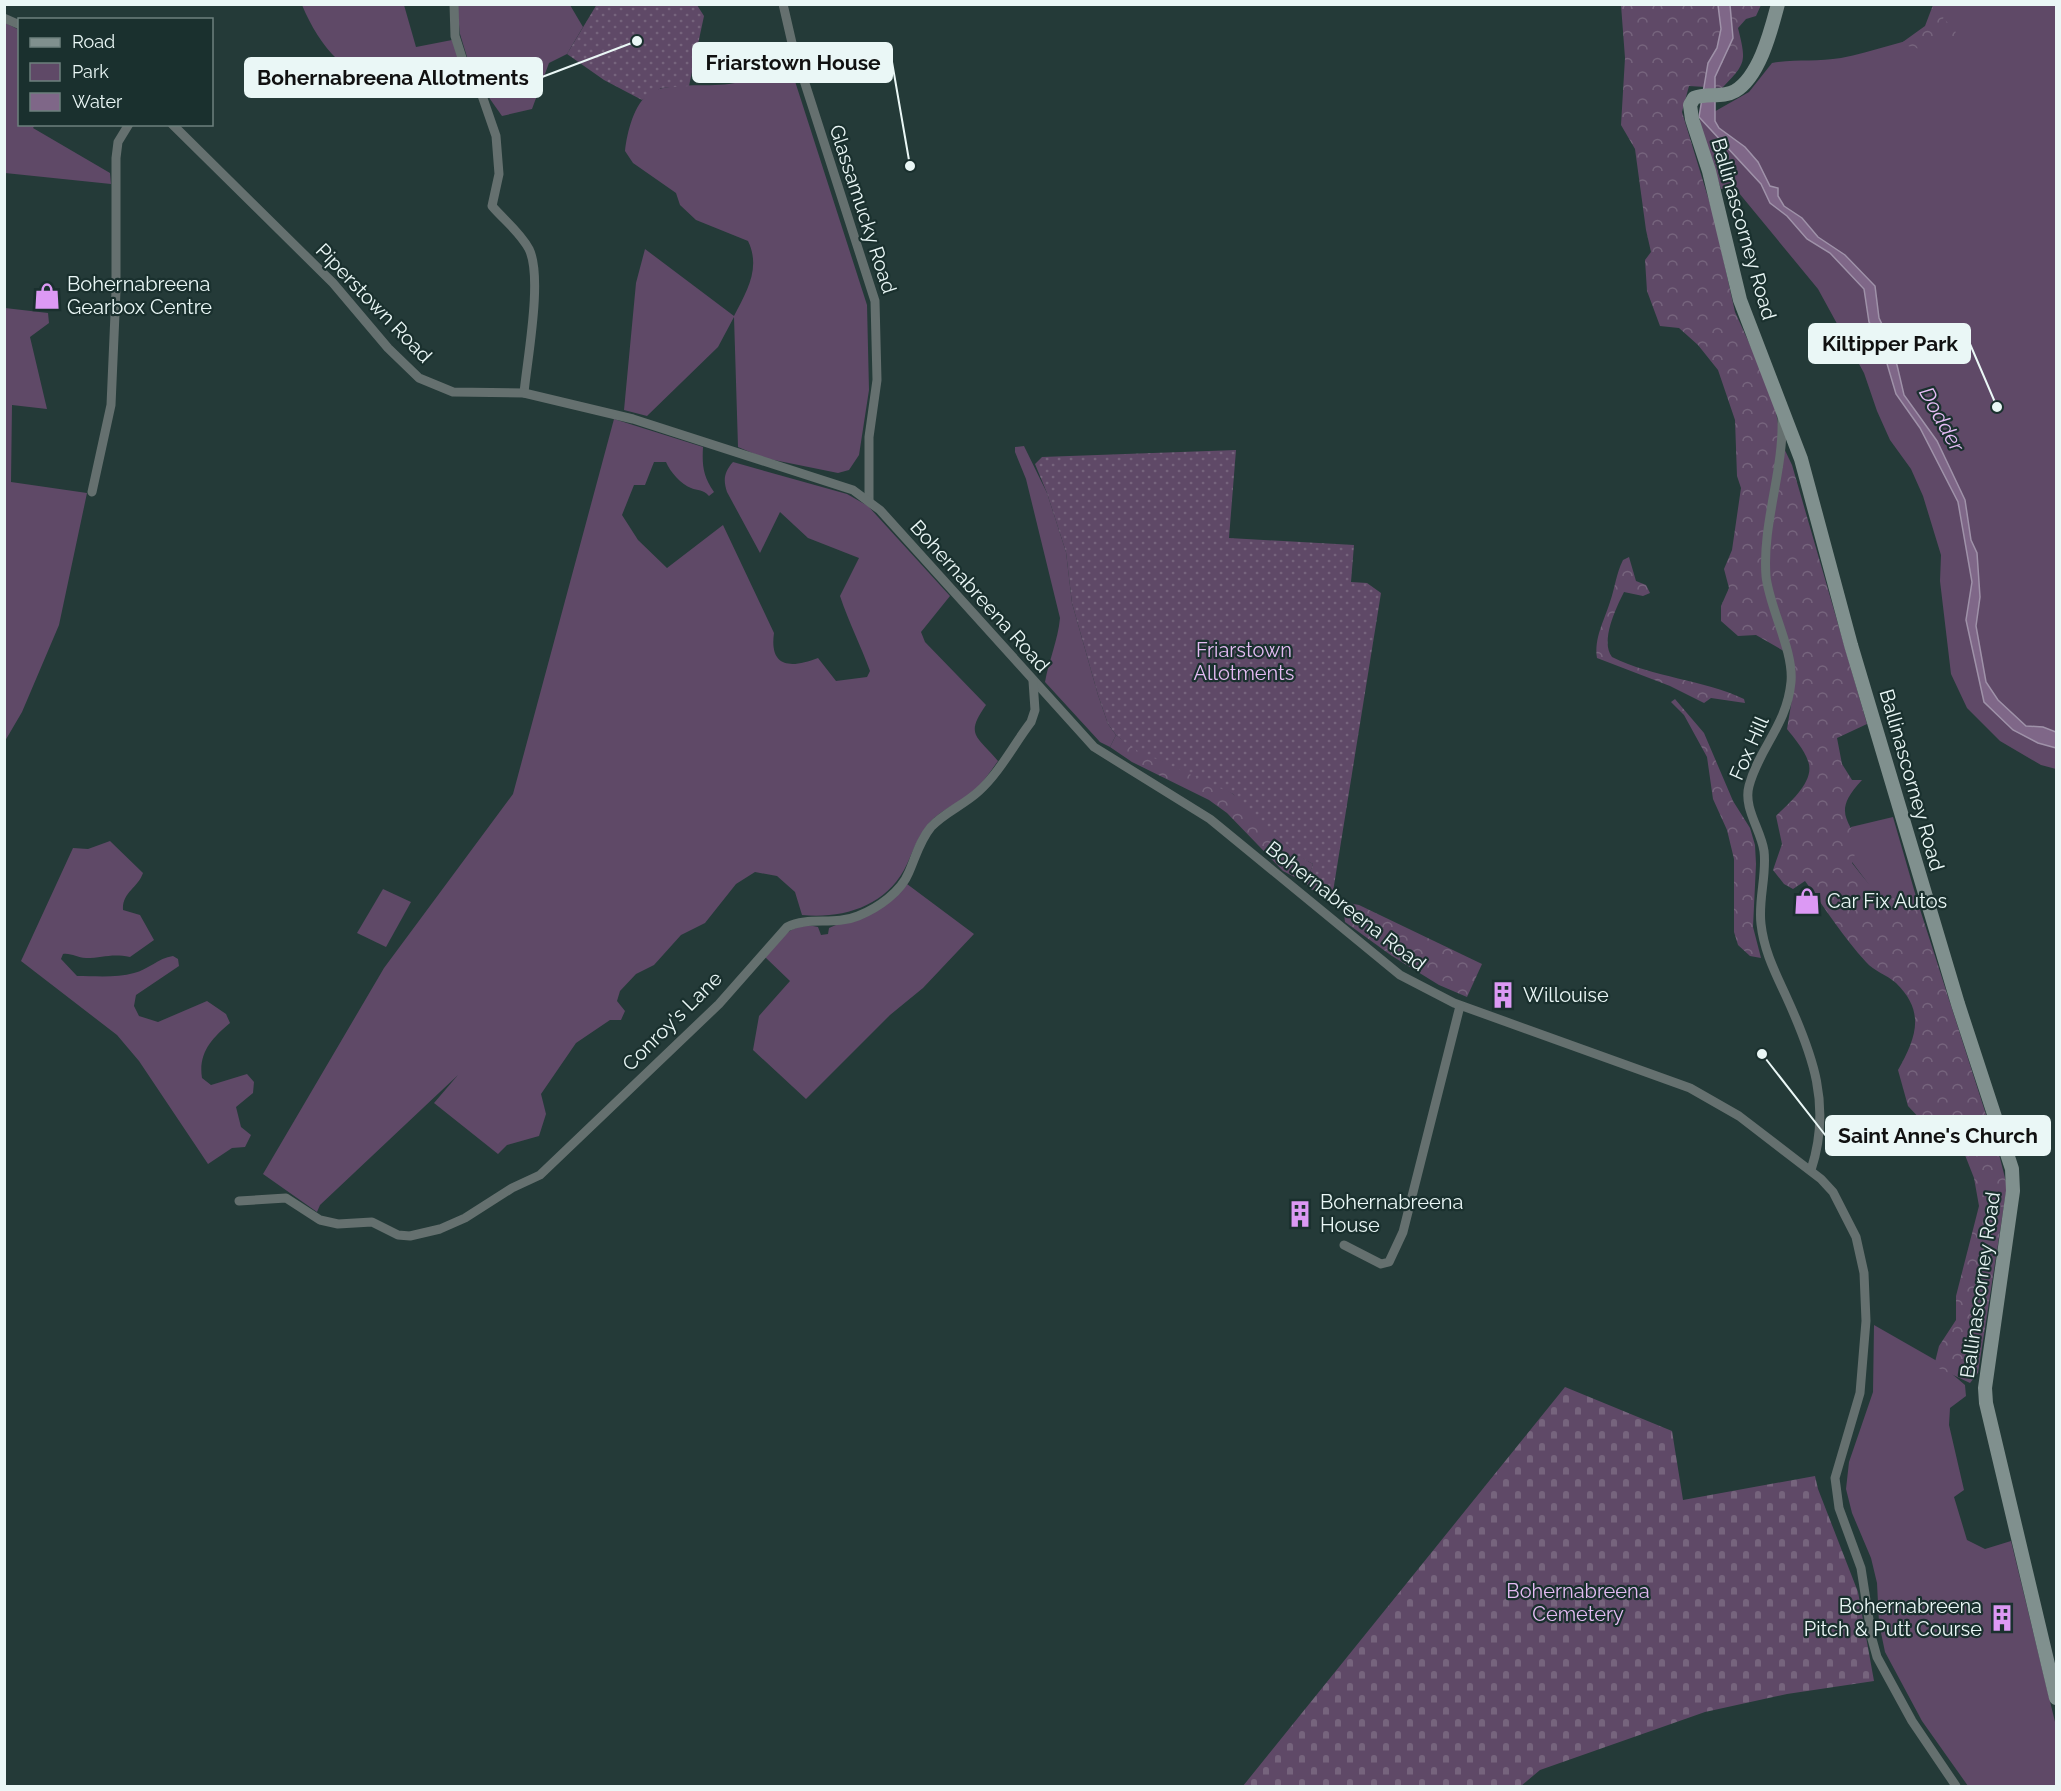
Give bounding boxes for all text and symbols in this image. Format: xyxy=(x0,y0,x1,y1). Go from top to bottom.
legend xyxy=(18,18,213,126)
text: Road xyxy=(72,31,115,52)
callout: Friarstown House xyxy=(693,43,892,82)
text: Friarstown House xyxy=(705,50,881,75)
callout: Bohernabreena Allotments xyxy=(245,58,542,97)
text: Park xyxy=(72,61,109,82)
text: Bohernabreena Allotments xyxy=(257,65,529,90)
text: Water xyxy=(72,91,123,112)
street label: Glassamucky Road xyxy=(824,122,902,296)
street label: Ballinascorney Road xyxy=(1707,135,1781,323)
street label: Piperstown Road xyxy=(311,238,437,368)
place label: Bohernabreena Gearbox Centre xyxy=(67,272,212,319)
shop icon: Bohernabreena Gearbox Centre xyxy=(32,281,62,311)
callout: Kiltipper Park xyxy=(1809,324,1970,363)
text: Kiltipper Park xyxy=(1822,331,1958,356)
water label: Dodder xyxy=(1914,382,1970,456)
street label: Bohernabreena Road xyxy=(905,515,1055,677)
park label: Friarstown Allotments xyxy=(1194,638,1294,685)
street label: Ballinascorney Road xyxy=(1875,686,1949,874)
street label: Fox Hill xyxy=(1724,712,1774,784)
street label: Bohernabreena Road xyxy=(1261,836,1431,976)
shop icon: Car Fix Autos xyxy=(1792,886,1822,916)
place label: Car Fix Autos xyxy=(1827,889,1947,913)
street label: Conroy's Lane xyxy=(617,966,727,1076)
building icon: Willouise xyxy=(1488,980,1518,1010)
place label: Willouise xyxy=(1523,983,1609,1007)
callout: Saint Anne's Church xyxy=(1826,1116,2050,1155)
text: Saint Anne's Church xyxy=(1838,1123,2038,1148)
place label: Bohernabreena House xyxy=(1320,1190,1463,1237)
street label: Ballinascorney Road xyxy=(1955,1190,2005,1380)
building icon: Bohernabreena House xyxy=(1285,1199,1315,1229)
park label: Bohernabreena Cemetery xyxy=(1506,1579,1650,1626)
place label: Bohernabreena Pitch & Putt Course xyxy=(1804,1594,1982,1641)
building icon: Bohernabreena Pitch & Putt Course xyxy=(1987,1603,2017,1633)

